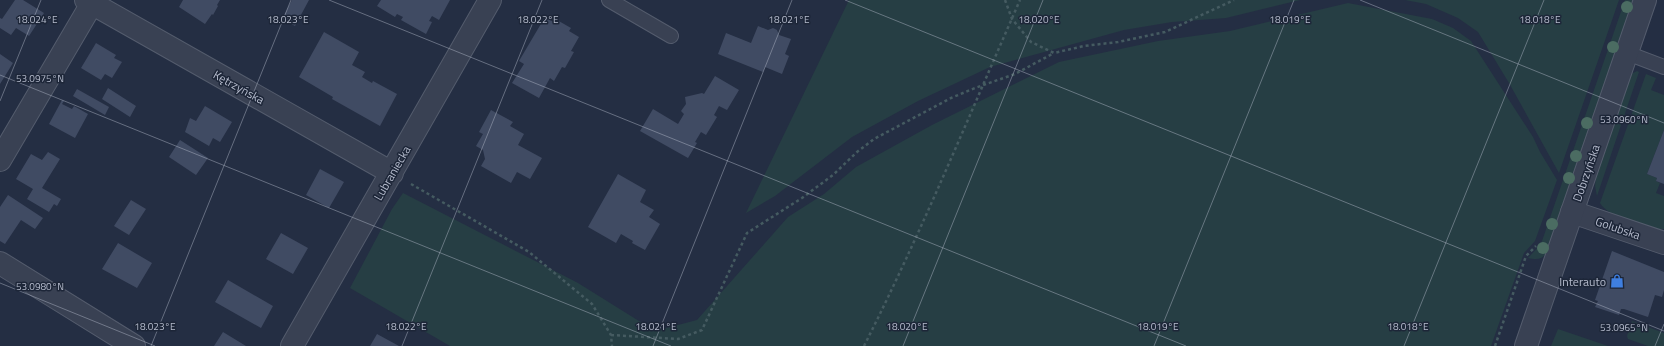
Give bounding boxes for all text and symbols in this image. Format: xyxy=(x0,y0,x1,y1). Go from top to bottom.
text: 18.024°E xyxy=(16,12,58,27)
text: 18.023°E xyxy=(267,12,309,27)
text: 18.022°E xyxy=(517,12,559,27)
text: 18.021°E xyxy=(768,12,810,27)
text: 18.020°E xyxy=(1018,12,1060,27)
text: 18.019°E xyxy=(1269,12,1311,27)
text: 18.018°E xyxy=(1519,12,1561,27)
street label: Kętrzyńska xyxy=(210,65,268,109)
text: 53.0975°N xyxy=(16,71,64,86)
text: 53.0960°N xyxy=(1600,112,1648,127)
street label: Lubraniecka xyxy=(369,142,415,204)
street label: Dobrzyńska xyxy=(1567,142,1605,204)
street label: Golubska xyxy=(1593,211,1643,245)
place label: Interauto xyxy=(1559,272,1606,291)
shop icon: Interauto xyxy=(1609,273,1625,289)
text: 53.0980°N xyxy=(16,279,64,294)
text: 18.023°E xyxy=(134,319,176,334)
text: 18.022°E xyxy=(385,319,427,334)
text: 18.021°E xyxy=(635,319,677,334)
text: 18.020°E xyxy=(886,319,928,334)
text: 18.019°E xyxy=(1137,319,1179,334)
text: 18.018°E xyxy=(1387,319,1429,334)
text: 53.0965°N xyxy=(1600,320,1648,335)

